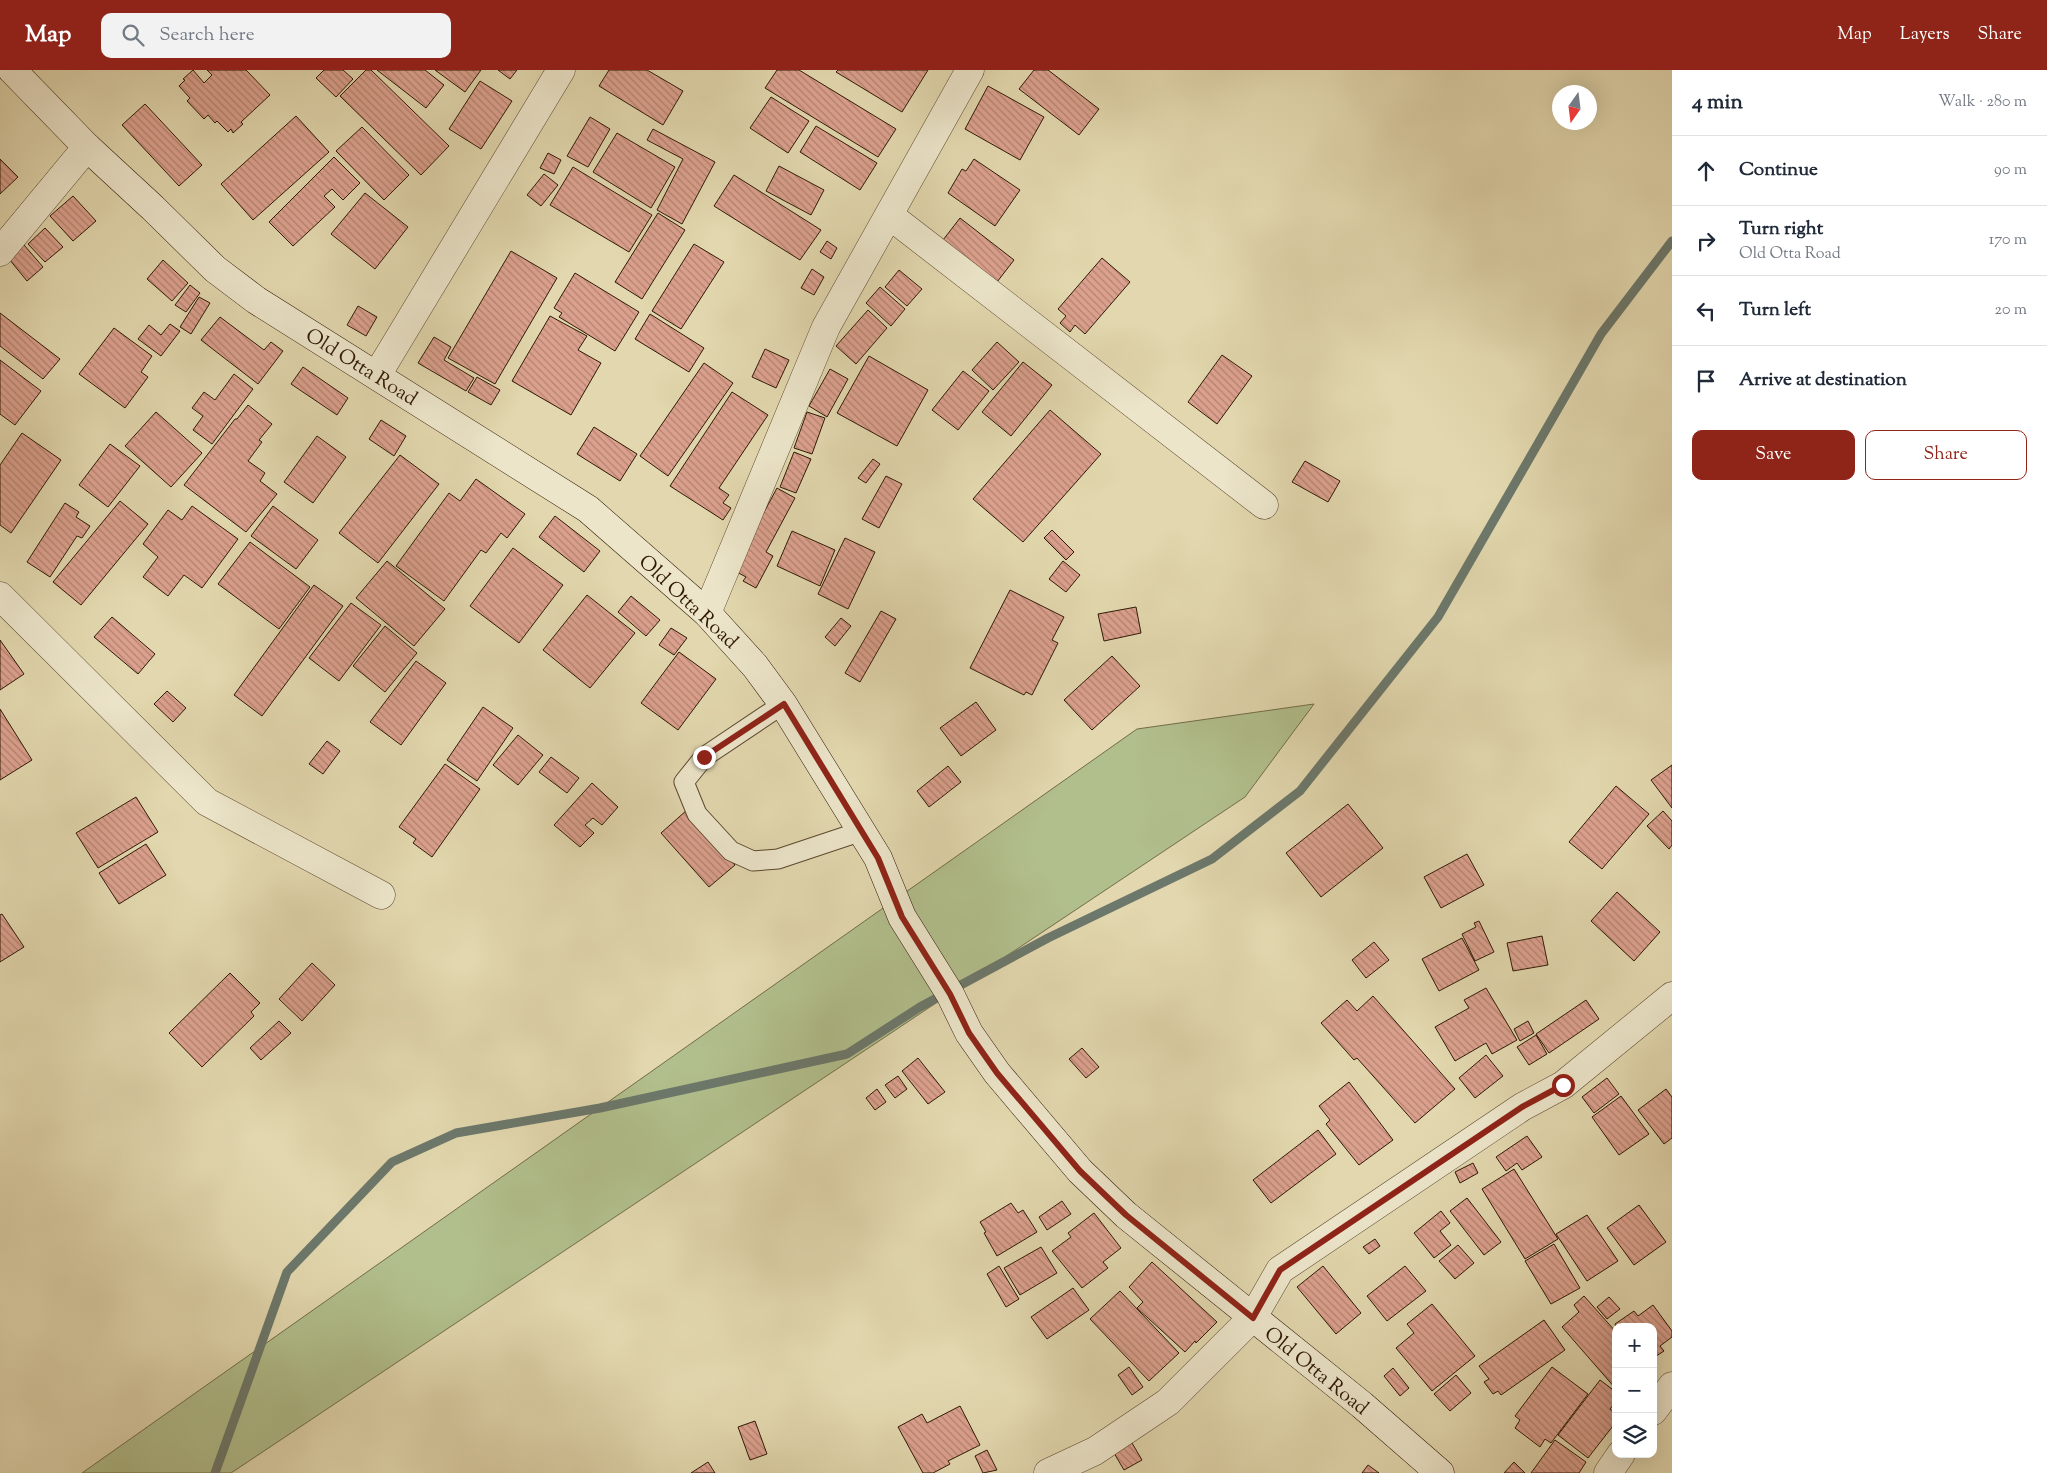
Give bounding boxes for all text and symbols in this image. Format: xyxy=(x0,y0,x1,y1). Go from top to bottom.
search box xyxy=(101,13,451,58)
text: Map xyxy=(25,18,71,52)
icon: search xyxy=(119,21,147,49)
text: Search here xyxy=(159,22,255,49)
text: Map xyxy=(1837,22,1872,48)
text: Layers xyxy=(1900,22,1950,48)
text: Share xyxy=(1978,22,2022,48)
north arrow xyxy=(1552,85,1597,130)
text: 4 min xyxy=(1692,88,1743,118)
text: Walk · 280 m xyxy=(1938,91,2027,114)
icon: ahead xyxy=(1692,157,1720,185)
text: Continue xyxy=(1739,157,1818,184)
text: 90 m xyxy=(1994,159,2027,182)
text: Turn right xyxy=(1739,216,1823,243)
icon: right xyxy=(1692,227,1720,255)
text: 170 m xyxy=(1989,229,2027,252)
text: Old Otta Road xyxy=(1739,243,1841,266)
icon: left xyxy=(1692,297,1720,325)
text: Turn left xyxy=(1739,297,1811,324)
text: 20 m xyxy=(1994,299,2027,322)
street label: Old Otta Road xyxy=(299,322,422,414)
icon: arrive xyxy=(1692,367,1720,395)
text: Arrive at destination xyxy=(1739,367,1907,394)
button: Save xyxy=(1692,430,1855,480)
button: Share xyxy=(1865,430,2027,480)
street label: Old Otta Road xyxy=(631,549,744,657)
route end xyxy=(693,746,716,769)
route start xyxy=(1552,1074,1575,1097)
street label: Old Otta Road xyxy=(1257,1321,1374,1423)
map controls xyxy=(1612,1323,1657,1458)
button: + xyxy=(1612,1323,1657,1368)
button: − xyxy=(1612,1368,1657,1413)
button: layers xyxy=(1612,1413,1657,1458)

